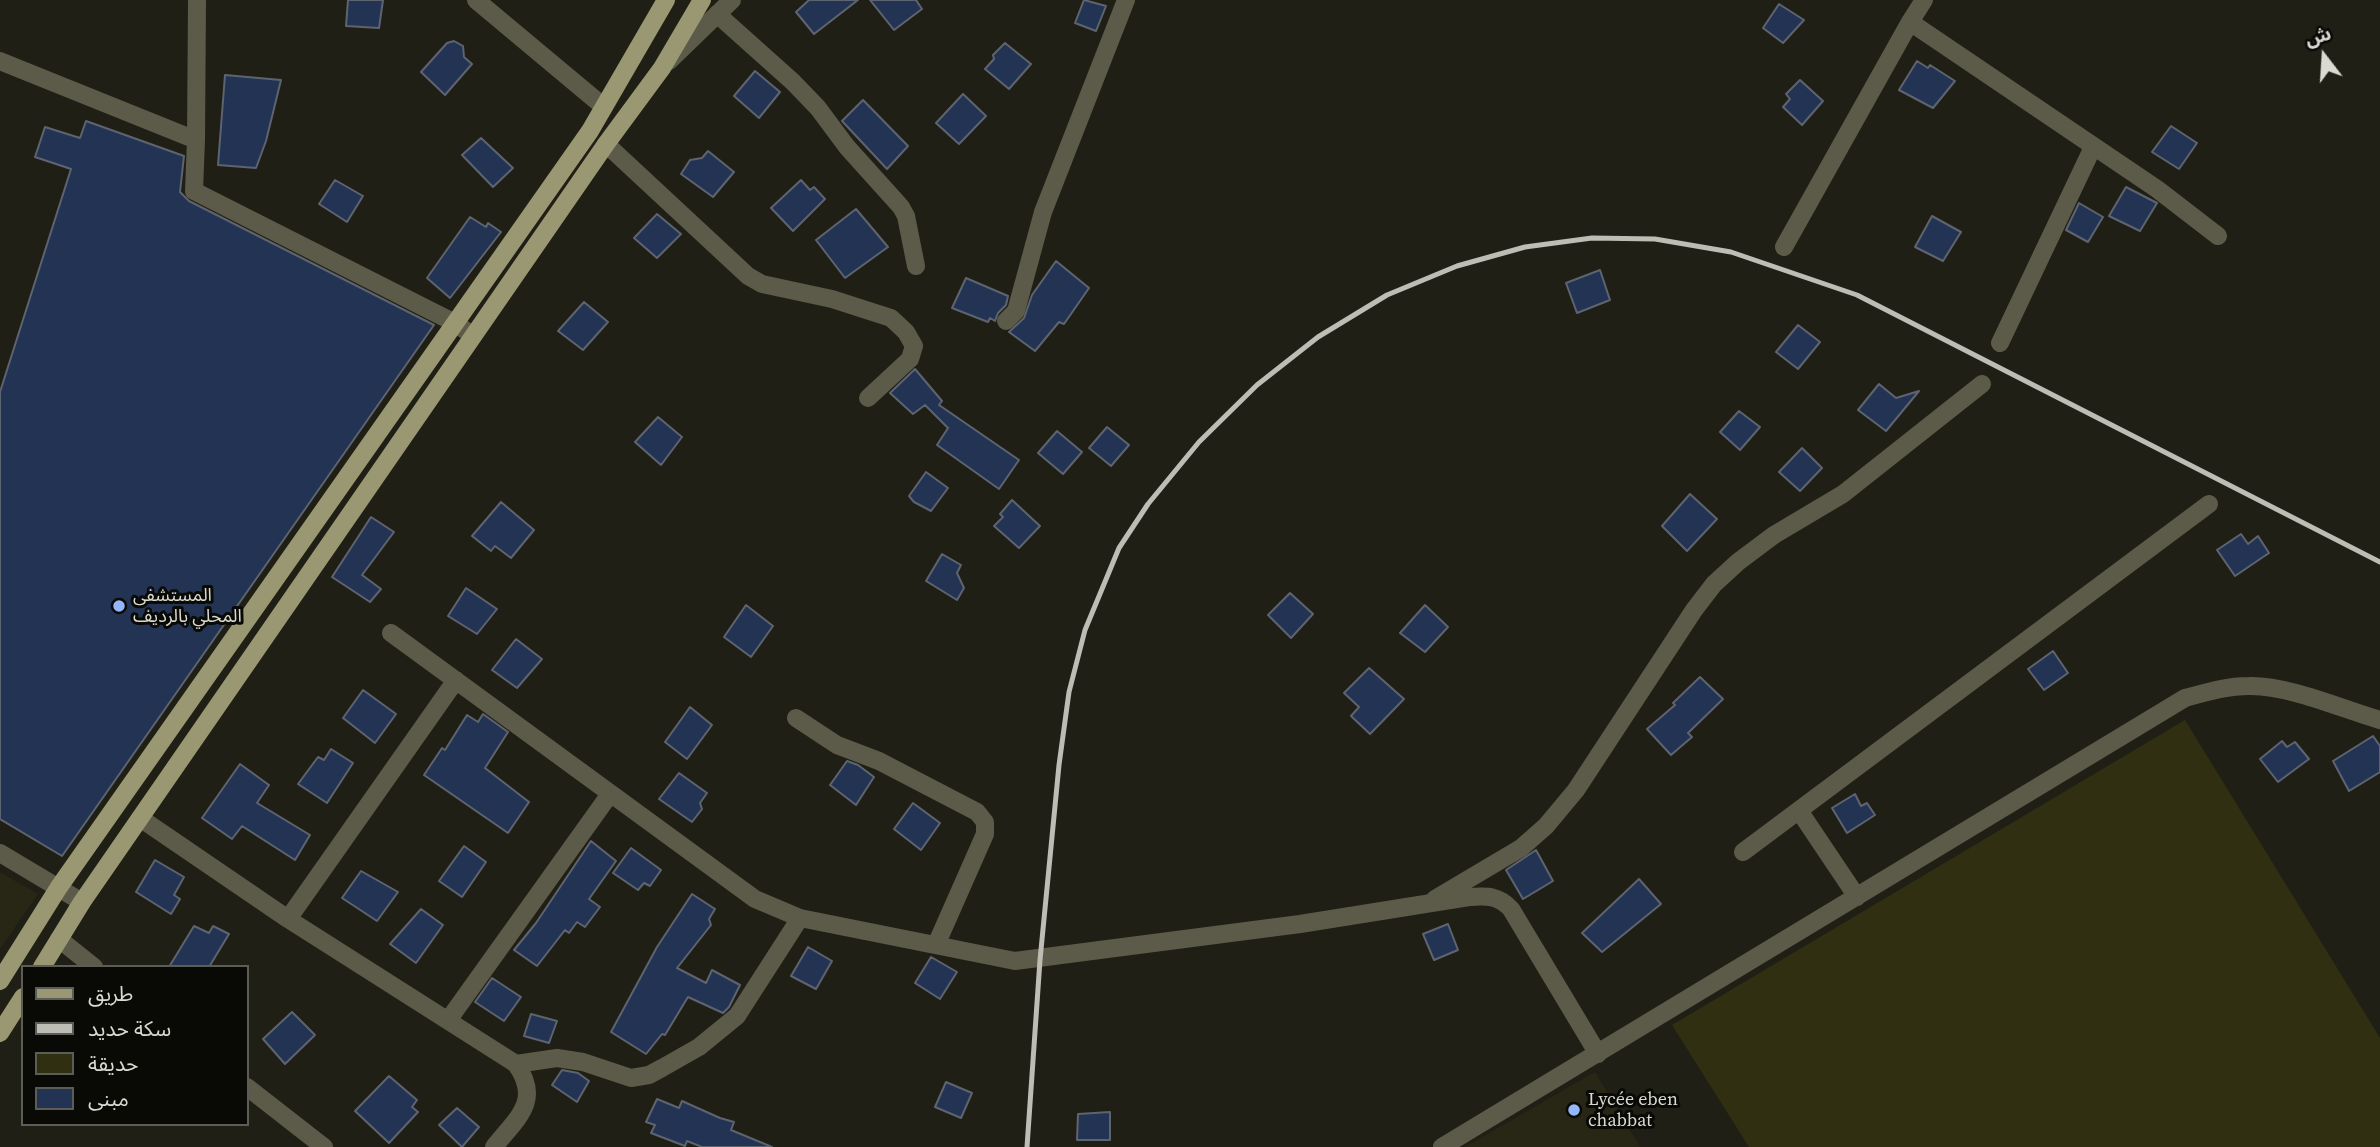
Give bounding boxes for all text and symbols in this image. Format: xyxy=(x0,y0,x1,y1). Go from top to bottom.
text: ش xyxy=(2302,20,2334,52)
north arrow xyxy=(2289,21,2359,91)
place label: المستشفى المحلي بالرديف xyxy=(133,585,242,628)
marker: المستشفى المحلي بالرديف xyxy=(111,598,127,614)
legend xyxy=(21,965,248,1126)
text: طريق xyxy=(88,979,133,1008)
text: سكة حديد xyxy=(88,1014,171,1043)
text: حديقة xyxy=(88,1049,138,1078)
text: مبنى xyxy=(88,1084,129,1113)
place label: Lycée eben chabbat xyxy=(1588,1089,1678,1132)
marker: Lycée eben chabbat xyxy=(1566,1102,1582,1118)

